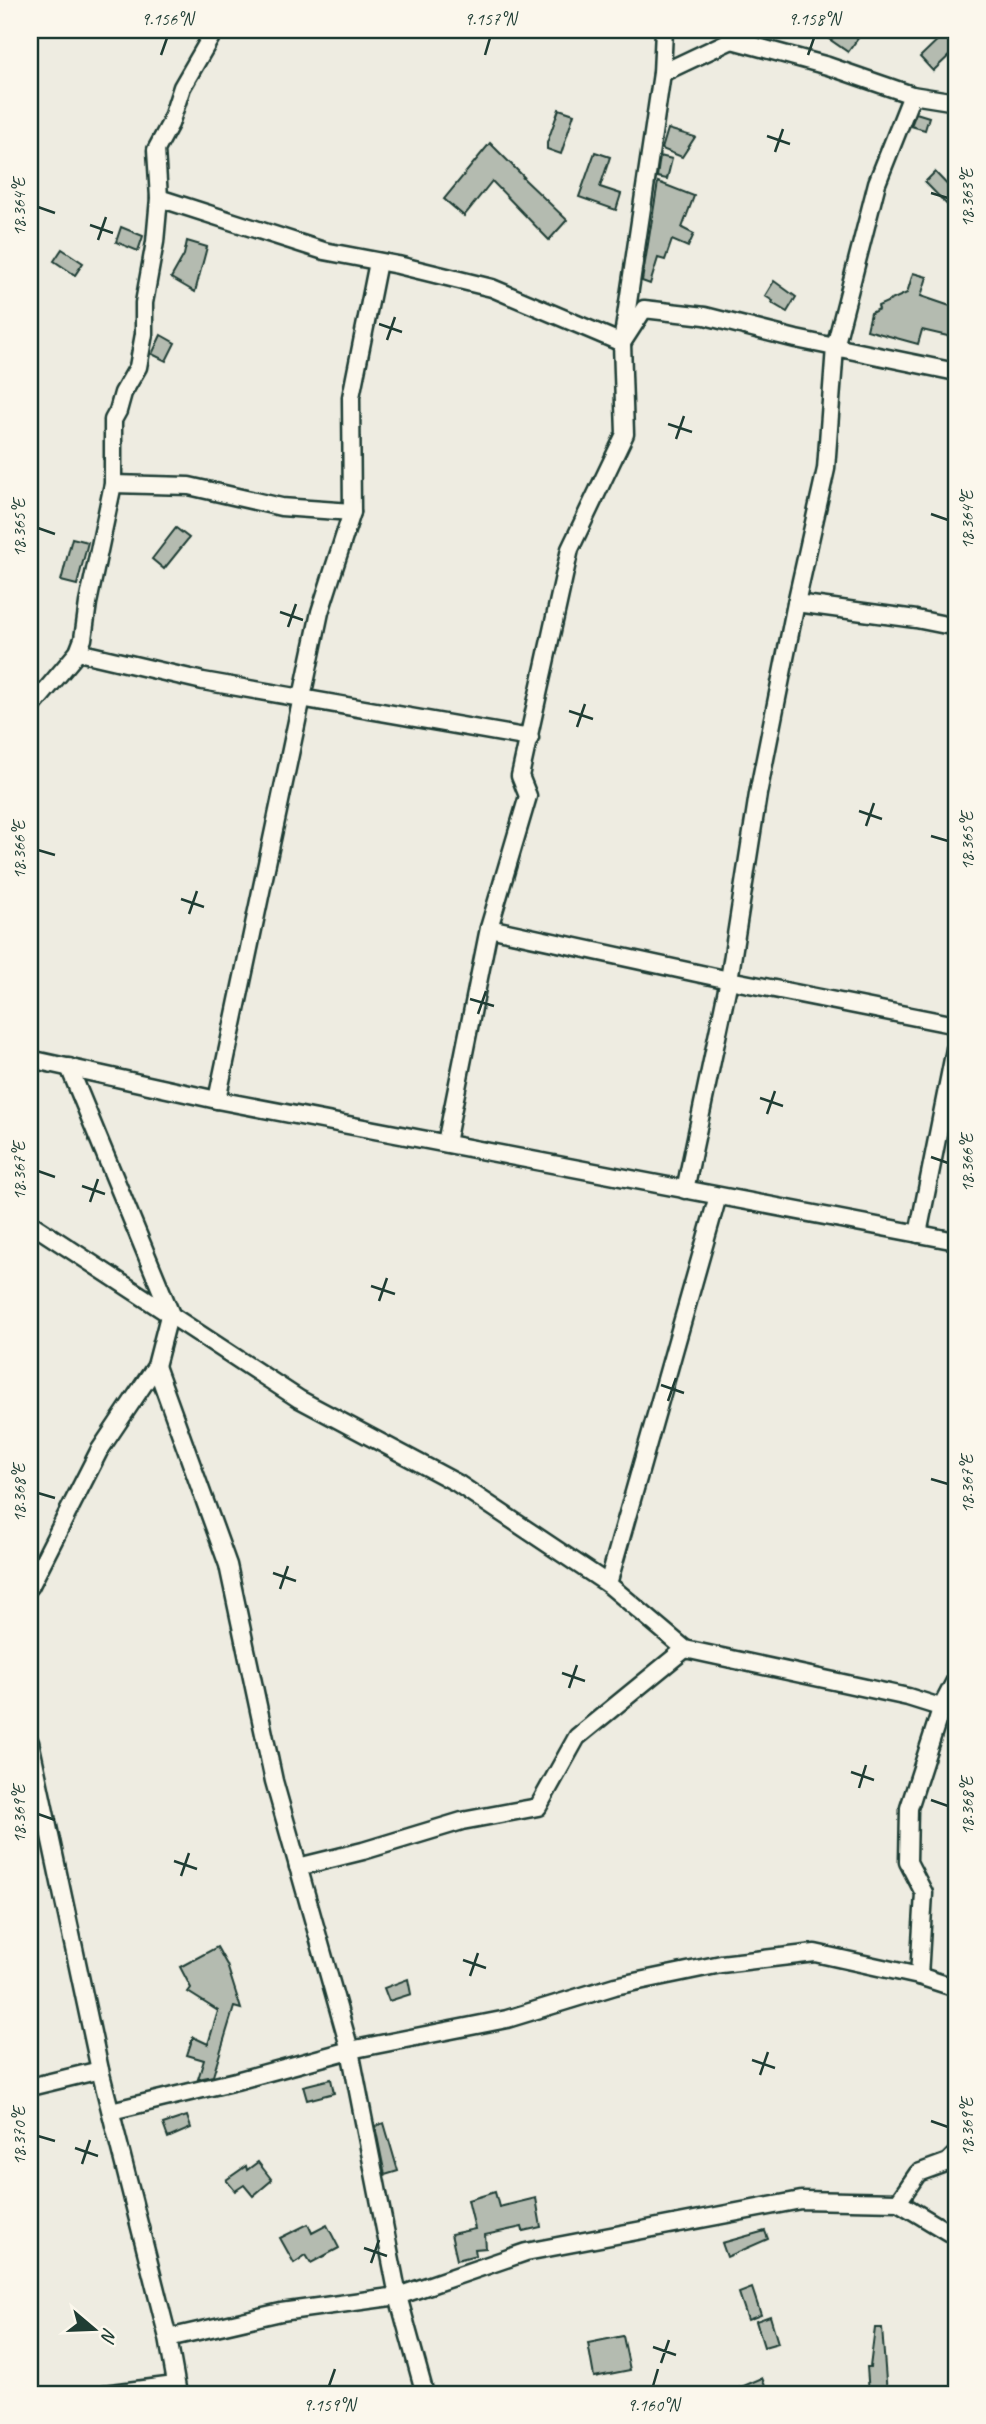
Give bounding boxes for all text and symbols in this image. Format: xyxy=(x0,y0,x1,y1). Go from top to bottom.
text: 9.156°N xyxy=(141,8,196,30)
text: 9.157°N xyxy=(464,8,519,30)
text: 9.158°N xyxy=(788,8,843,30)
text: 18.363°E xyxy=(956,166,978,227)
text: 18.364°E xyxy=(8,175,30,236)
text: 18.364°E xyxy=(956,488,978,549)
text: 18.365°E xyxy=(8,496,30,557)
text: 18.365°E xyxy=(956,809,978,870)
text: 18.366°E xyxy=(8,818,30,879)
text: 18.366°E xyxy=(956,1131,978,1192)
text: 18.367°E xyxy=(8,1139,30,1200)
text: 18.367°E xyxy=(956,1452,978,1513)
text: 18.368°E xyxy=(8,1461,30,1522)
text: 18.368°E xyxy=(956,1774,978,1835)
text: 18.369°E xyxy=(8,1782,30,1843)
text: 18.369°E xyxy=(956,2095,978,2156)
text: 18.370°E xyxy=(8,2104,30,2165)
north arrow xyxy=(60,2294,130,2364)
text: N xyxy=(95,2325,122,2347)
text: 9.159°N xyxy=(303,2394,358,2416)
text: 9.160°N xyxy=(627,2394,682,2416)

